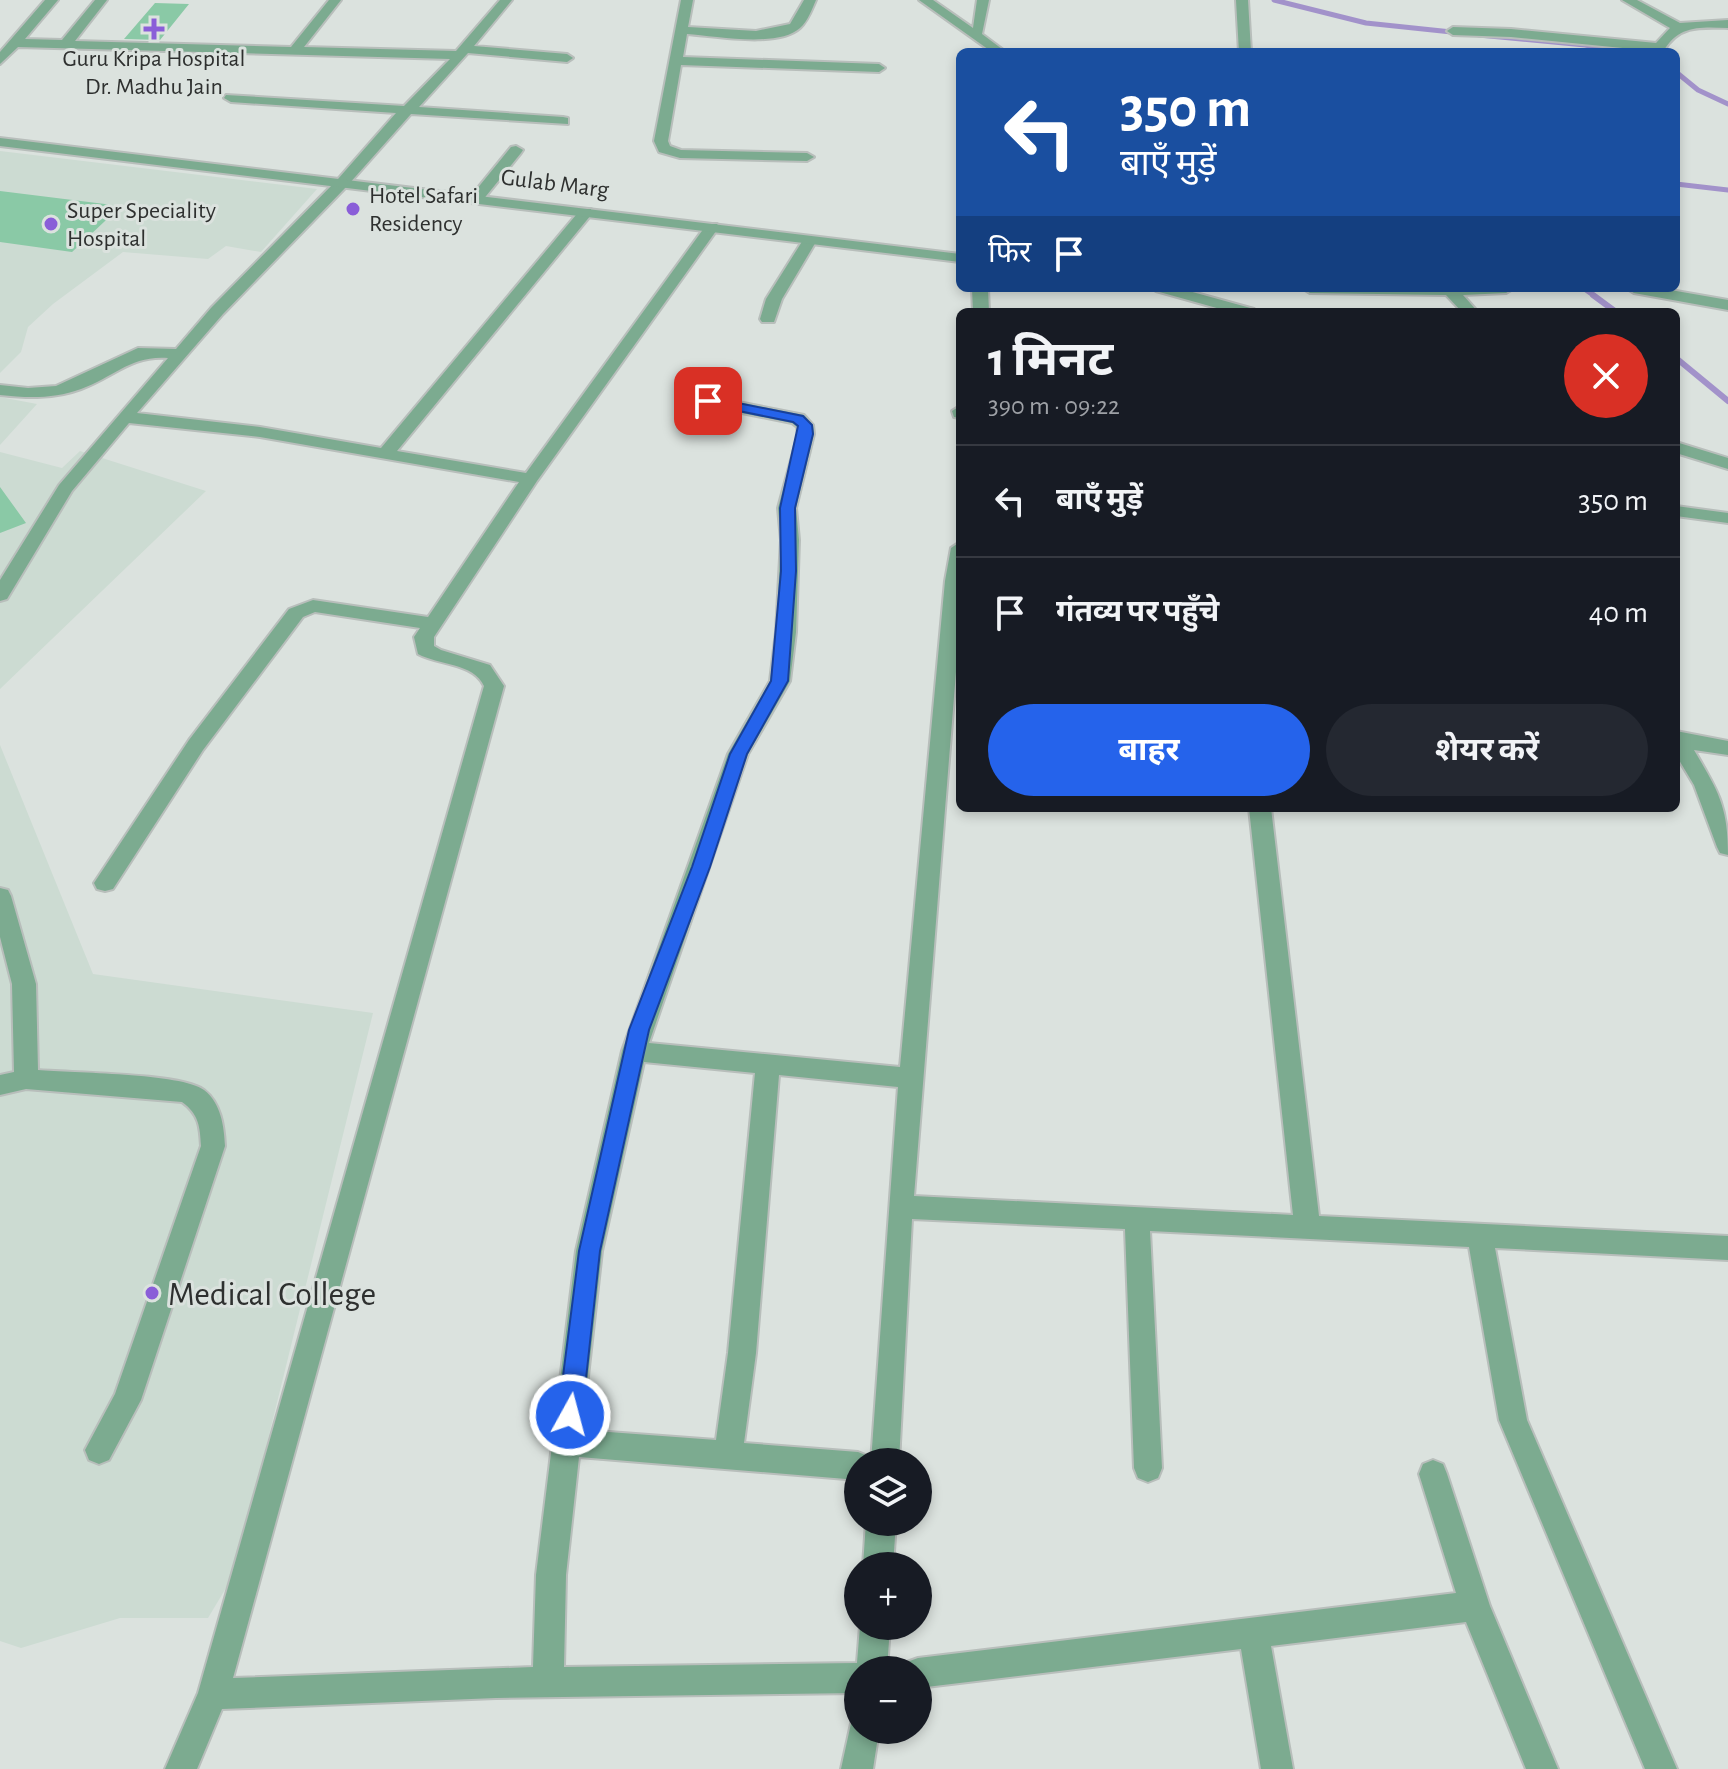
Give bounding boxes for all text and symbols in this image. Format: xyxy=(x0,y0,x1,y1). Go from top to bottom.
marker: Guru Kripa Hospital Dr. Madhu Jain xyxy=(143,18,165,40)
place label: Guru Kripa Hospital Dr. Madhu Jain xyxy=(63,47,245,99)
icon: left xyxy=(988,80,1092,184)
text: 350 m xyxy=(1120,81,1251,137)
text: बाएँ मुड़ें xyxy=(1120,146,1217,182)
street label: Gulab Marg xyxy=(500,165,610,203)
place label: Hotel Safari Residency xyxy=(369,184,478,236)
place label: Super Speciality Hospital xyxy=(67,199,216,251)
marker: Hotel Safari Residency xyxy=(344,200,362,218)
marker: Super Speciality Hospital xyxy=(42,215,60,233)
icon: arrive xyxy=(1047,232,1091,276)
text: फिर xyxy=(988,238,1031,268)
button: close xyxy=(1564,334,1648,418)
text: 1 मिनट xyxy=(988,337,1113,385)
pin xyxy=(674,367,742,435)
icon: arrive xyxy=(686,379,730,423)
text: 390 m · 09:22 xyxy=(988,393,1120,419)
icon: left xyxy=(988,479,1032,523)
text: बाएँ मुड़ें xyxy=(1056,485,1143,515)
text: 350 m xyxy=(1578,486,1648,516)
icon: arrive xyxy=(988,591,1032,635)
text: गंतव्य पर पहुँचे xyxy=(1056,597,1219,627)
text: 40 m xyxy=(1589,598,1648,628)
button: बाहर xyxy=(988,704,1310,796)
button: शेयर करें xyxy=(1326,704,1648,796)
place label: Medical College xyxy=(168,1278,376,1312)
marker: Medical College xyxy=(143,1284,161,1302)
position arrow xyxy=(528,1373,612,1457)
map controls xyxy=(844,1448,932,1744)
button: layers xyxy=(844,1448,932,1536)
button: + xyxy=(844,1552,932,1640)
button: − xyxy=(844,1656,932,1744)

